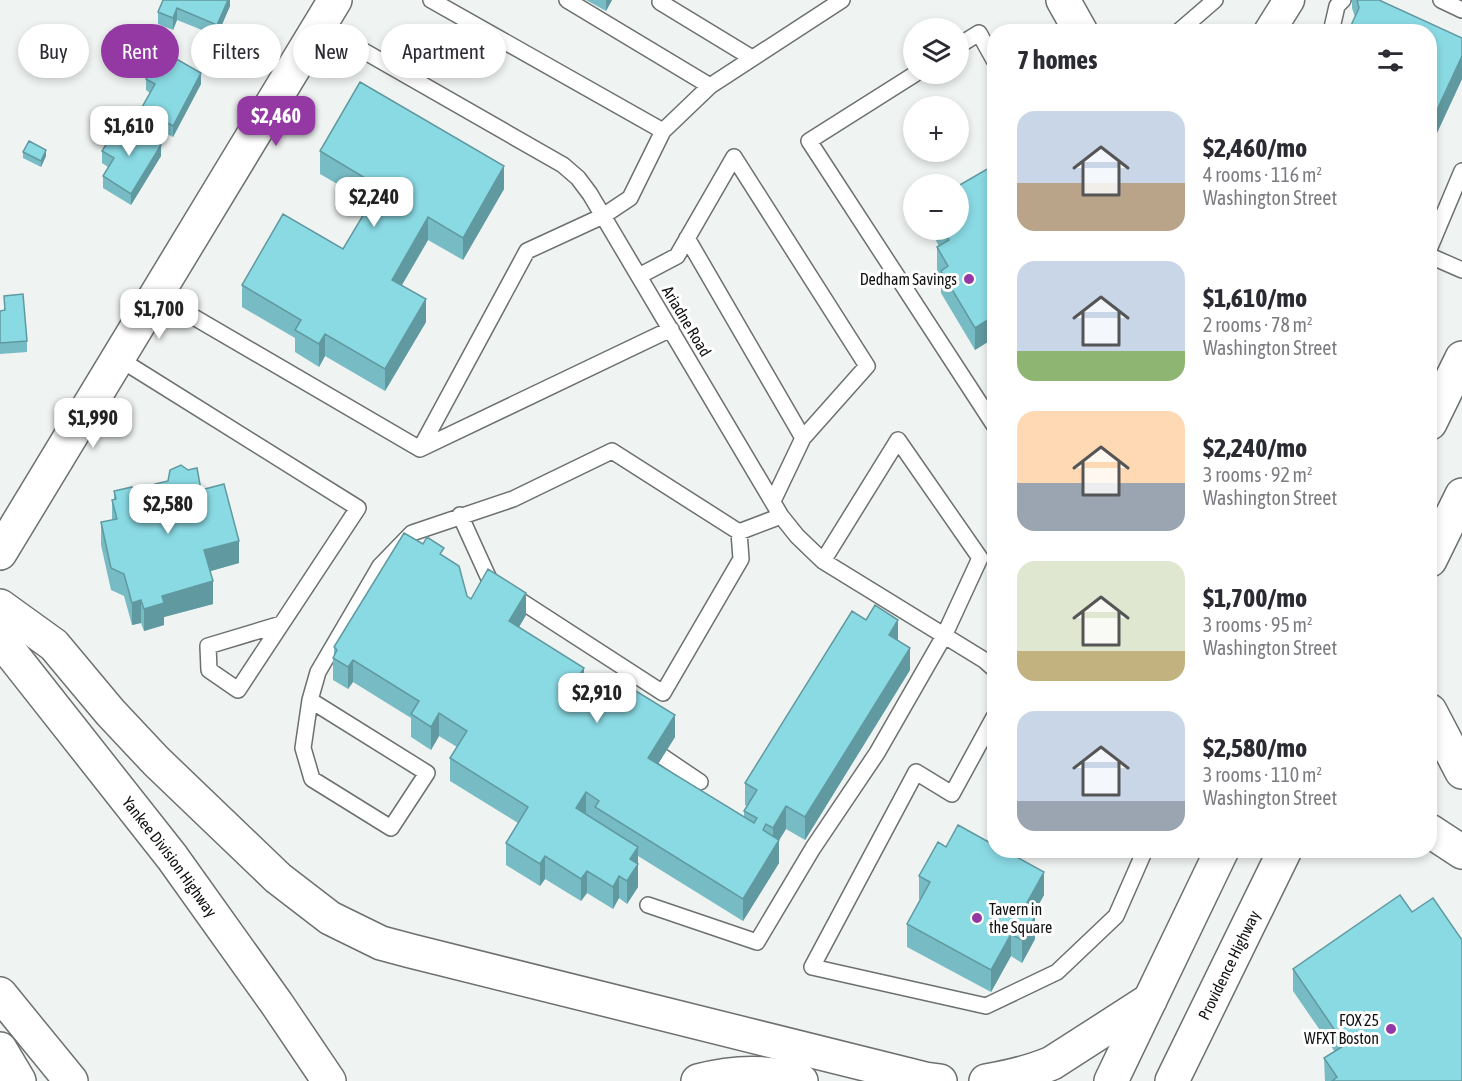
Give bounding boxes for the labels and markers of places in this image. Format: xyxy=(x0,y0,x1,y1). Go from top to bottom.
pin: $2,460 xyxy=(227,96,325,147)
pin: $1,610 xyxy=(80,106,178,157)
pin: $2,240 xyxy=(325,177,423,228)
place label: Dedham Savings xyxy=(860,270,957,289)
marker: Dedham Savings xyxy=(962,272,976,286)
pin: $1,700 xyxy=(110,289,208,340)
pin: $1,990 xyxy=(44,398,142,449)
pin: $2,580 xyxy=(119,484,217,535)
pin: $2,910 xyxy=(548,673,646,724)
place label: Tavern in the Square xyxy=(989,900,1052,937)
marker: Tavern in the Square xyxy=(970,911,984,925)
place label: FOX 25 WFXT Boston xyxy=(1304,1011,1379,1047)
marker: FOX 25 WFXT Boston xyxy=(1384,1022,1398,1036)

